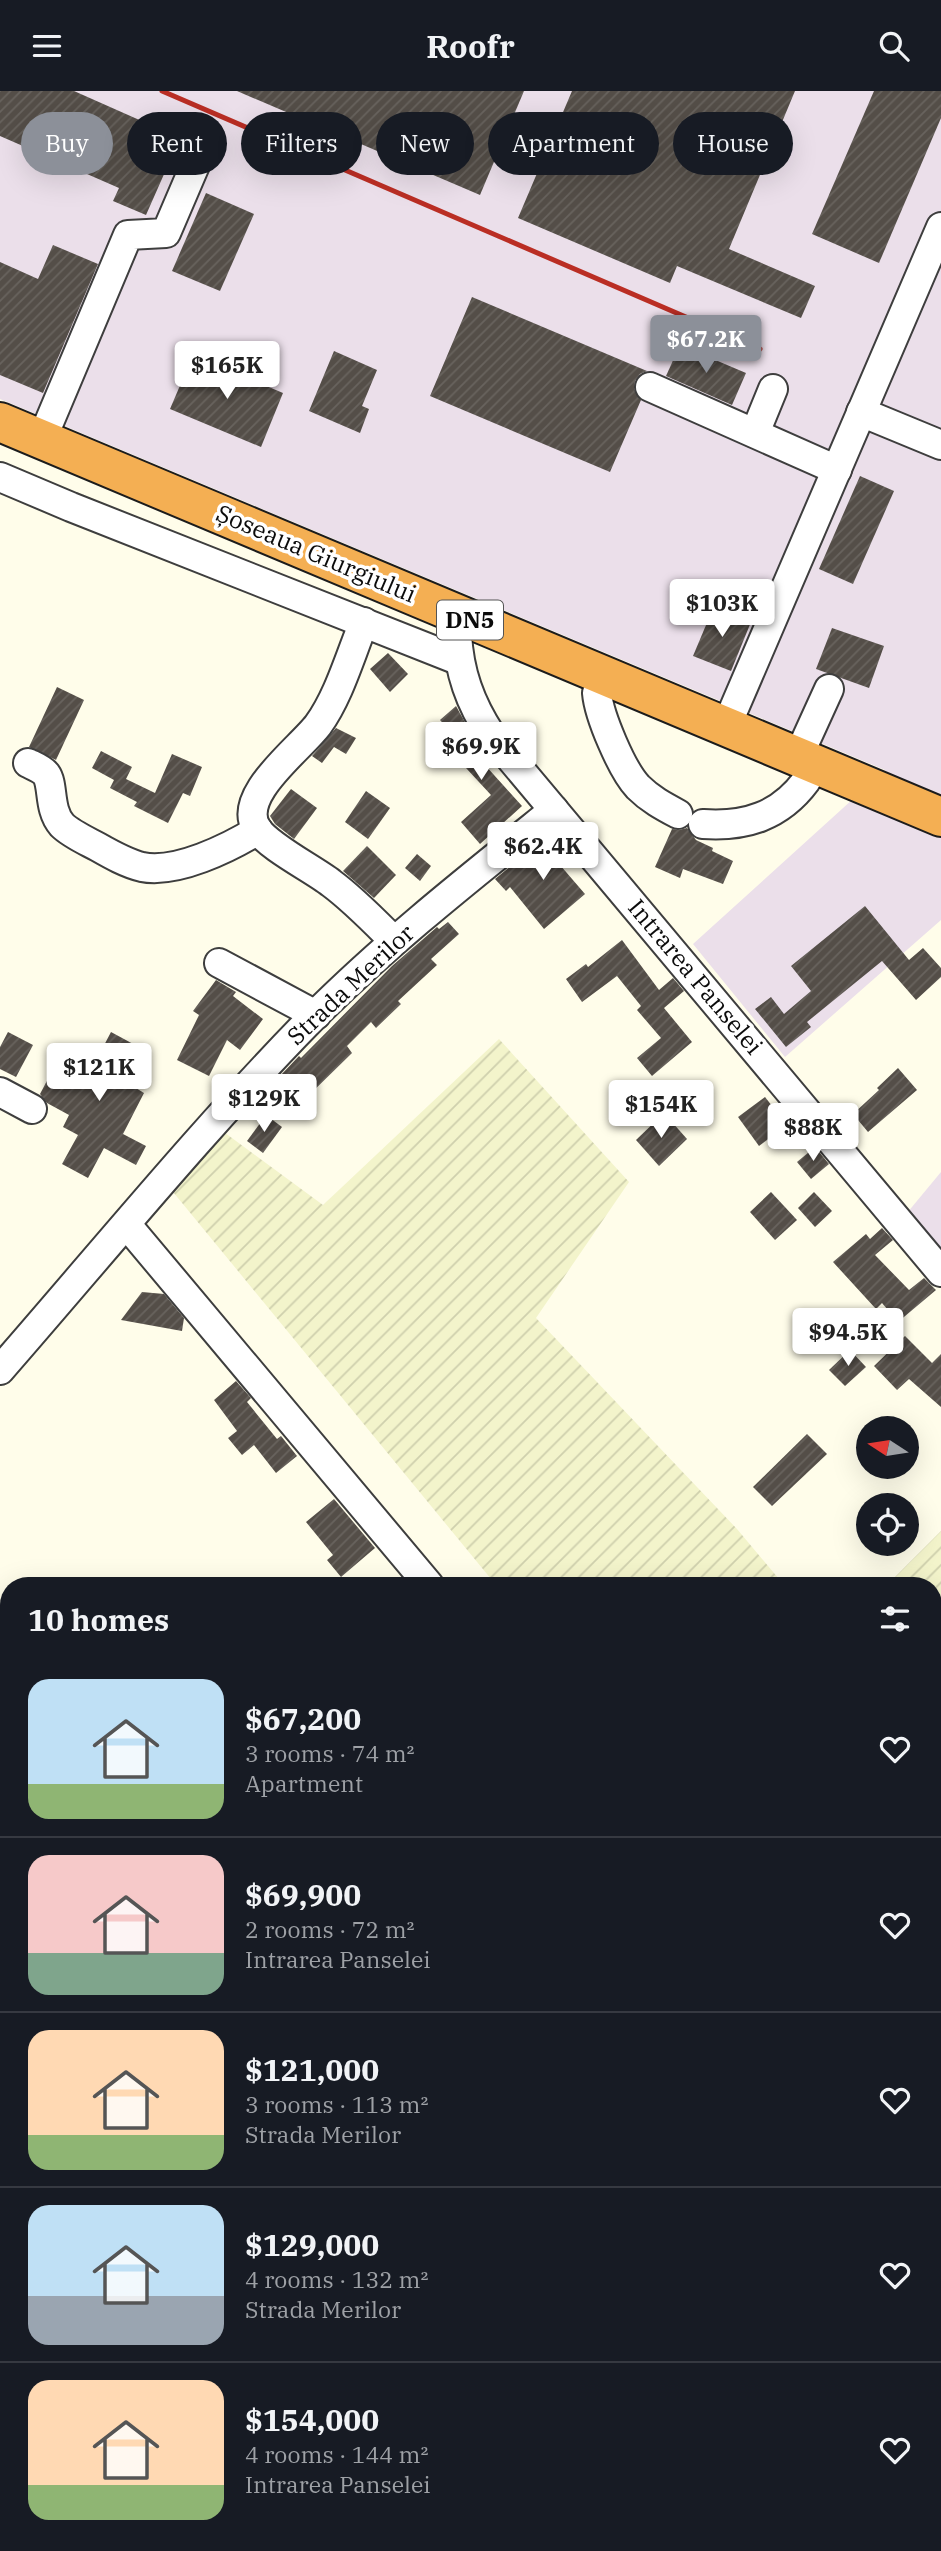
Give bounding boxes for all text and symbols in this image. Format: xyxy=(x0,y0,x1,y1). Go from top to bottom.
text: Roofr xyxy=(426,25,515,67)
icon: menu xyxy=(28,27,66,65)
icon: search xyxy=(875,27,913,65)
chip: Buy xyxy=(21,112,113,175)
chip: Rent xyxy=(127,112,227,175)
chip: Filters xyxy=(241,112,362,175)
chip: New xyxy=(376,112,474,175)
chip: Apartment xyxy=(488,112,659,175)
chip: House xyxy=(673,112,793,175)
pin: $67.2K xyxy=(649,315,763,375)
text: $67.2K xyxy=(666,323,746,353)
pin: $165K xyxy=(178,341,276,401)
text: $165K xyxy=(191,349,263,379)
street label: Șoseaua Giurgiului xyxy=(211,496,421,610)
pin: $103K xyxy=(673,580,771,639)
text: $103K xyxy=(686,587,758,617)
road number: DN5 xyxy=(437,600,503,639)
pin: $69.9K xyxy=(424,723,538,782)
text: $69.9K xyxy=(441,730,521,760)
pin: $62.4K xyxy=(486,823,600,882)
text: $62.4K xyxy=(503,830,583,860)
street label: Intrarea Panselei xyxy=(621,892,770,1061)
street label: Strada Merilor xyxy=(280,917,421,1052)
pin: $121K xyxy=(50,1044,148,1103)
text: $121K xyxy=(63,1051,135,1081)
pin: $129K xyxy=(215,1075,313,1134)
pin: $154K xyxy=(612,1081,710,1140)
text: $129K xyxy=(228,1082,300,1112)
text: $154K xyxy=(625,1088,697,1118)
pin: $88K xyxy=(772,1103,854,1163)
text: $88K xyxy=(784,1111,842,1141)
pin: $94.5K xyxy=(791,1309,905,1368)
text: $94.5K xyxy=(808,1316,888,1346)
north arrow xyxy=(856,1416,919,1479)
map controls xyxy=(856,1416,919,1556)
button: locate xyxy=(856,1493,919,1556)
text: 10 homes xyxy=(28,1600,169,1639)
icon: filters xyxy=(876,1600,914,1638)
text: $67,200 xyxy=(245,1699,361,1738)
icon: home xyxy=(84,1707,168,1791)
icon: heart xyxy=(876,1730,914,1768)
text: 3 rooms · 74 m² xyxy=(245,1738,415,1768)
text: Apartment xyxy=(245,1768,363,1798)
text: $69,900 xyxy=(245,1875,361,1914)
icon: home xyxy=(84,1883,168,1967)
icon: heart xyxy=(876,1906,914,1944)
text: 2 rooms · 72 m² xyxy=(245,1914,415,1944)
text: Intrarea Panselei xyxy=(245,1944,430,1974)
text: $121,000 xyxy=(245,2050,379,2089)
icon: home xyxy=(84,2058,168,2142)
icon: heart xyxy=(876,2081,914,2119)
text: 3 rooms · 113 m² xyxy=(245,2089,428,2119)
text: Strada Merilor xyxy=(245,2119,401,2149)
text: $129,000 xyxy=(245,2225,379,2264)
icon: home xyxy=(84,2233,168,2317)
icon: heart xyxy=(876,2256,914,2294)
text: 4 rooms · 132 m² xyxy=(245,2264,428,2294)
text: Strada Merilor xyxy=(245,2294,401,2324)
text: $154,000 xyxy=(245,2400,379,2439)
icon: home xyxy=(84,2408,168,2492)
icon: heart xyxy=(876,2431,914,2469)
text: 4 rooms · 144 m² xyxy=(245,2439,428,2469)
text: Intrarea Panselei xyxy=(245,2469,430,2499)

